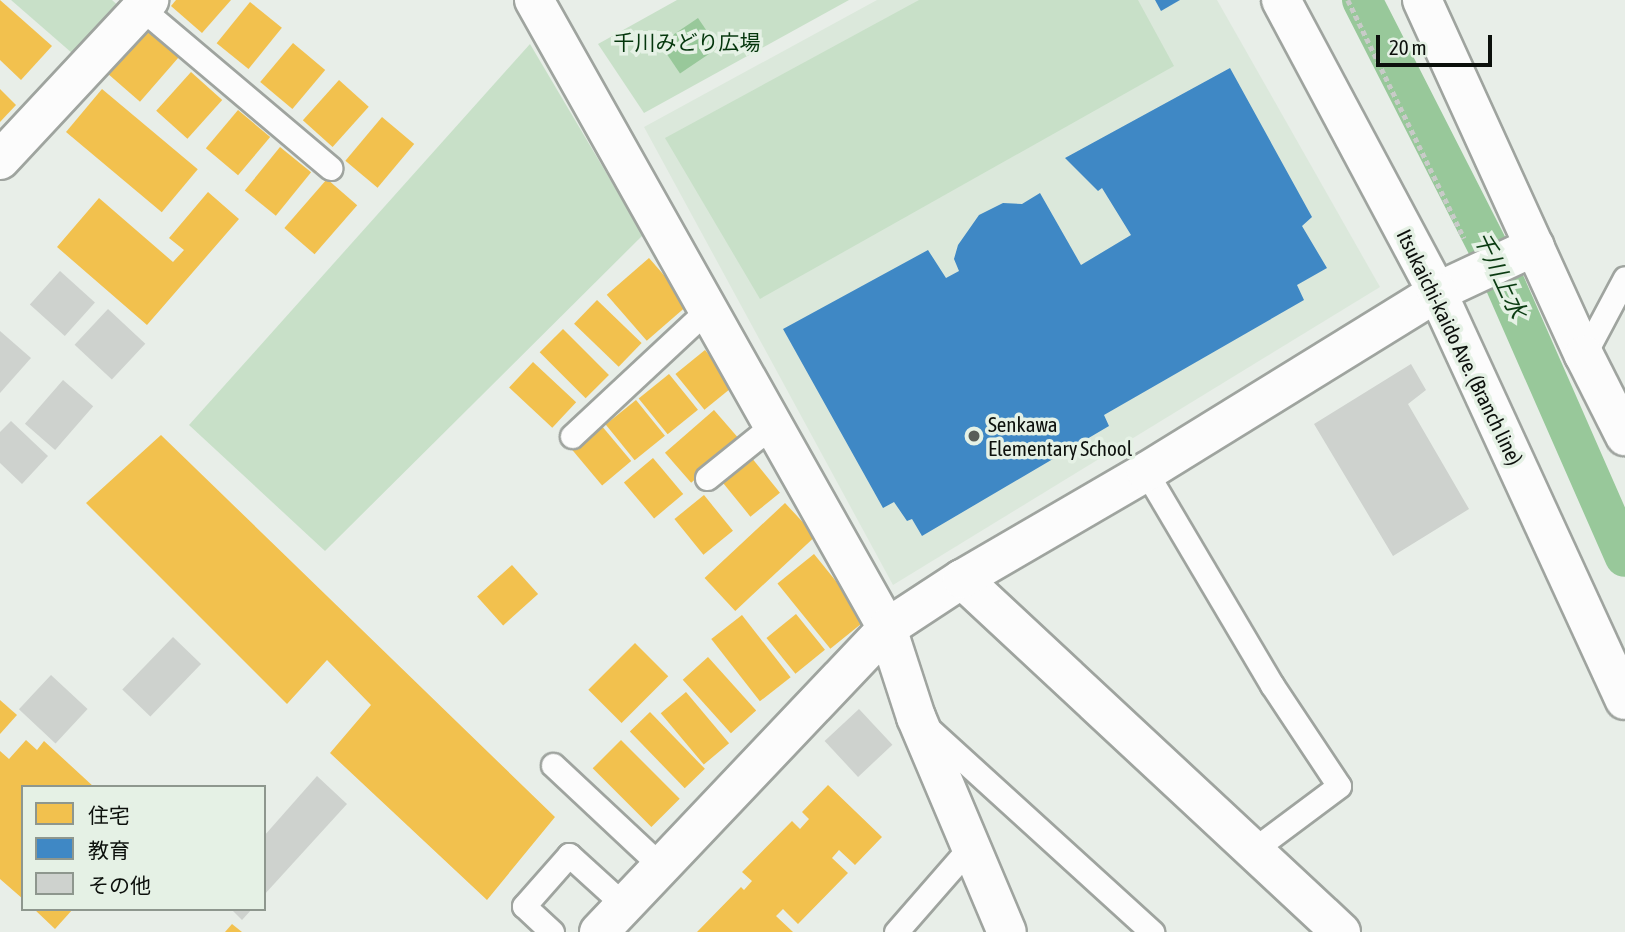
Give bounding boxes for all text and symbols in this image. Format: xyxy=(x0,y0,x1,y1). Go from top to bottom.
scale bar xyxy=(1380,21,1496,65)
park label: 千川みどり広場 xyxy=(614,29,760,55)
text: 20 m xyxy=(1389,35,1427,59)
street label: Itsukaichi-kaido Ave. (Branch line) xyxy=(1392,225,1528,469)
water label: 千川上水 xyxy=(1468,227,1532,323)
place label: Senkawa Elementary School xyxy=(988,411,1132,461)
marker: Senkawa Elementary School xyxy=(966,428,982,444)
legend xyxy=(21,785,266,911)
text: 住宅 xyxy=(88,803,130,827)
text: 教育 xyxy=(88,838,130,862)
text: その他 xyxy=(88,873,151,897)

